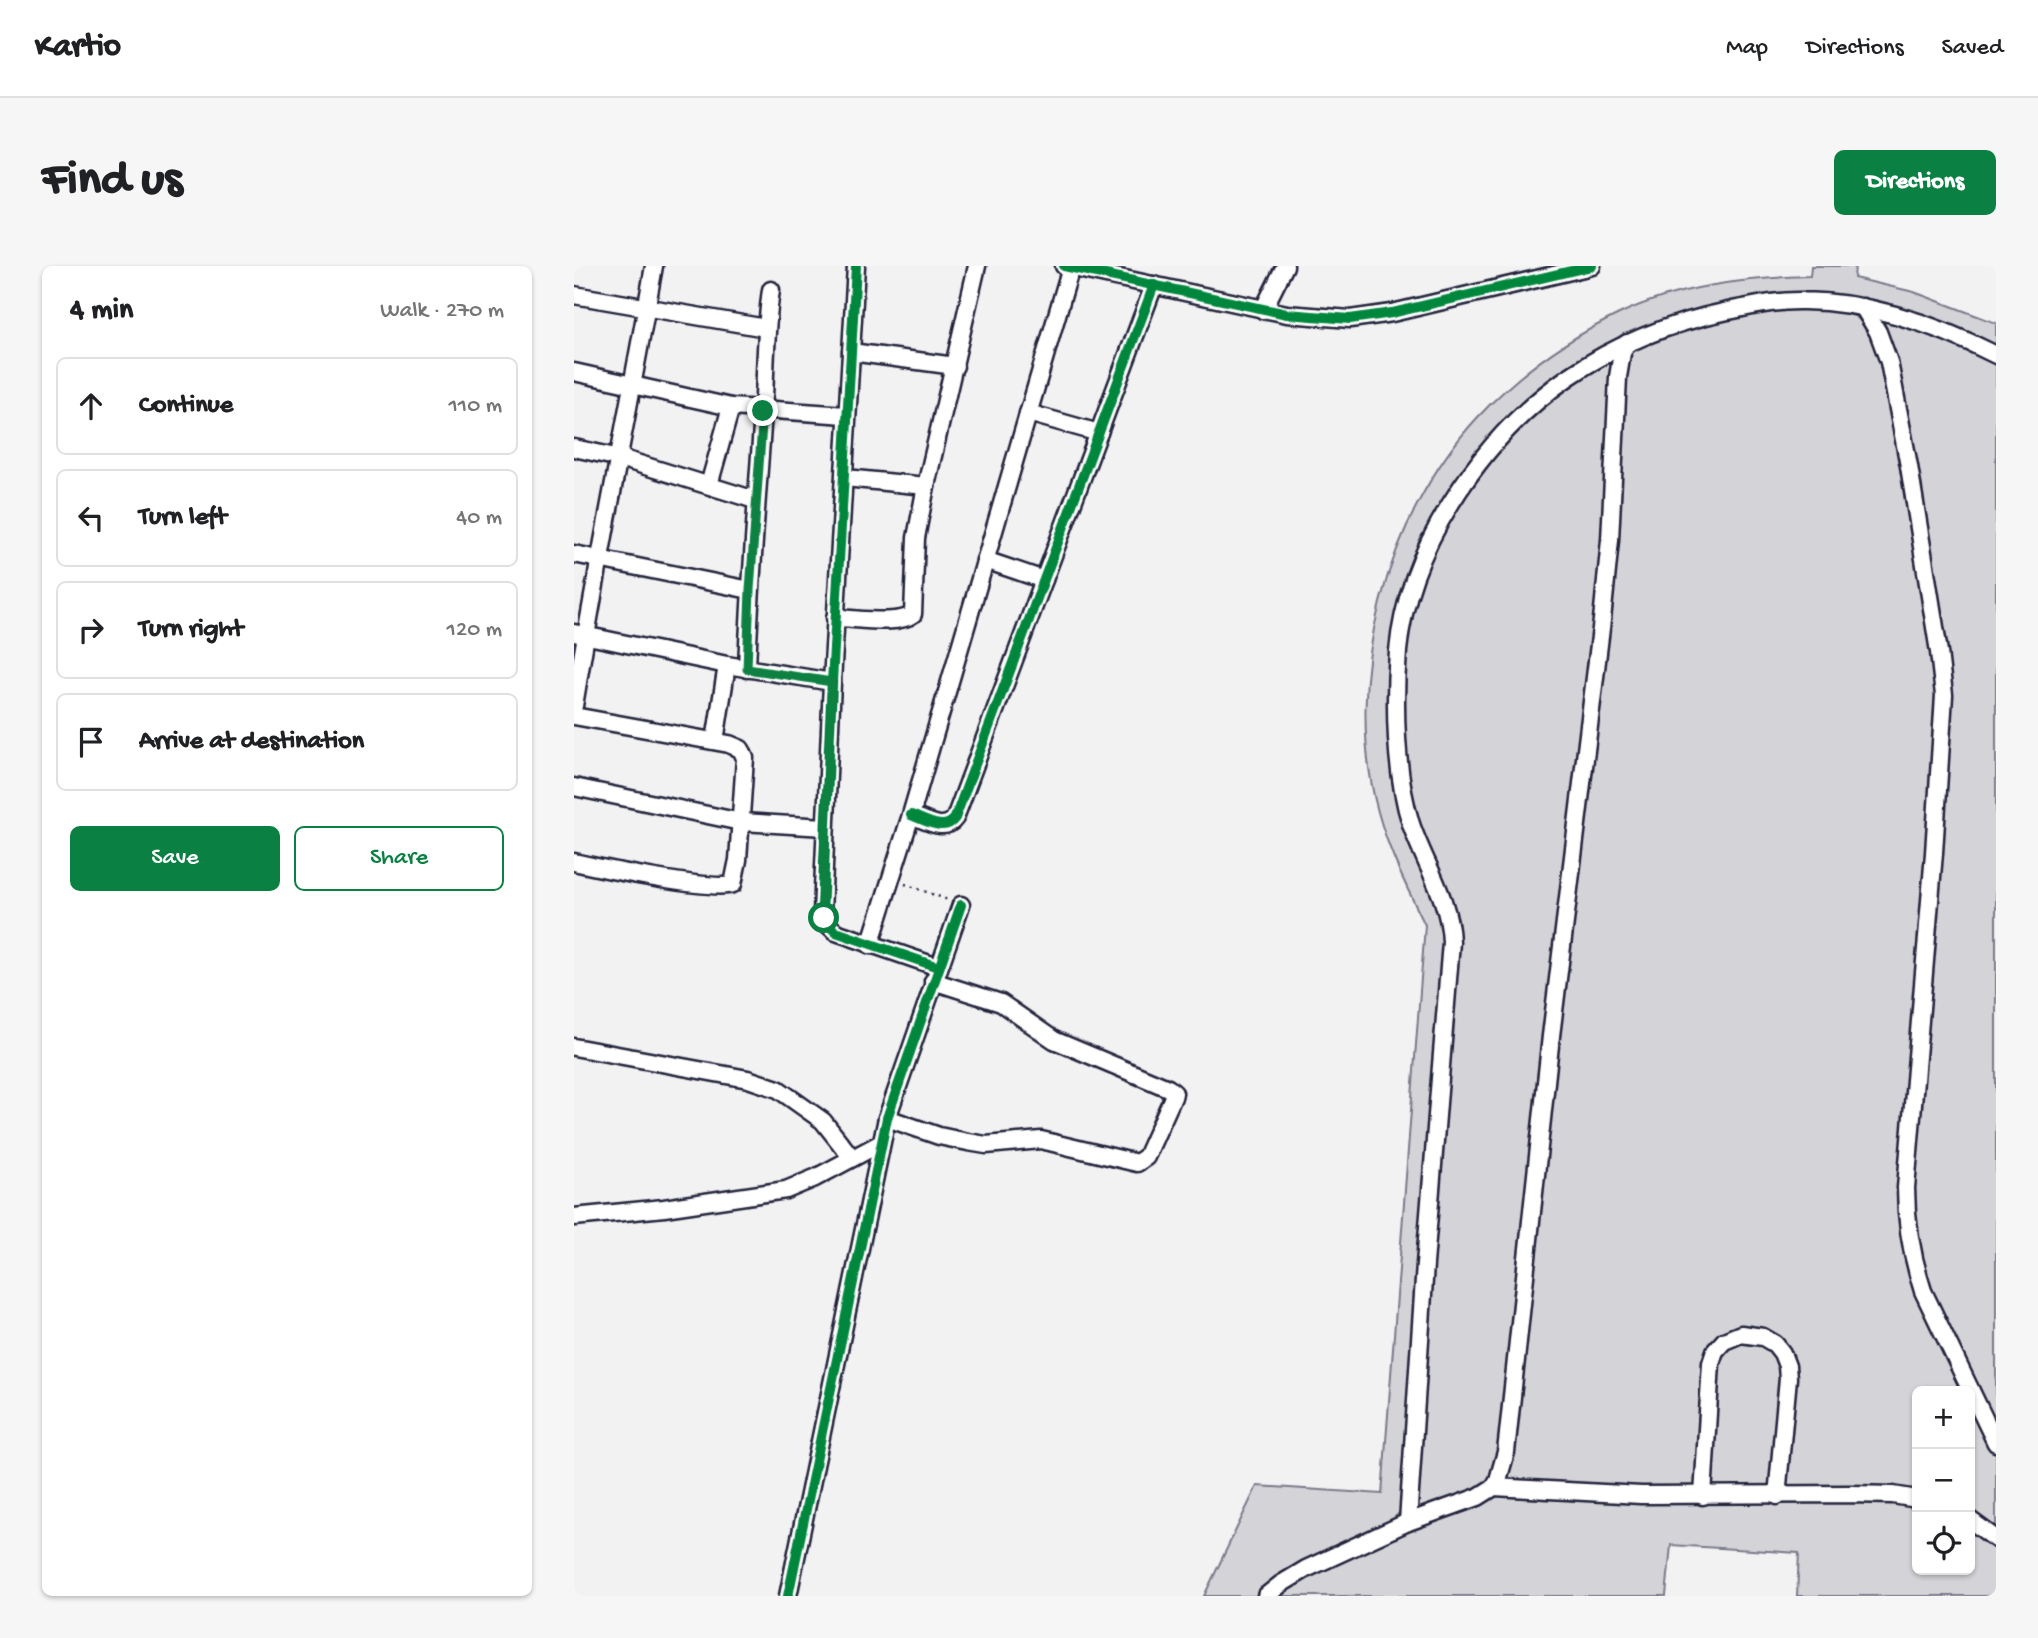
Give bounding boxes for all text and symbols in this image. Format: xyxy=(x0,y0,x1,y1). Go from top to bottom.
text: Kartio xyxy=(35,29,121,67)
text: Map xyxy=(1726,34,1768,63)
text: Directions xyxy=(1806,34,1904,63)
text: Saved xyxy=(1942,34,2003,63)
button: Directions xyxy=(1834,150,1996,215)
text: Find us xyxy=(42,153,182,211)
text: 4 min xyxy=(70,294,133,329)
text: Walk · 270 m xyxy=(380,298,504,325)
icon: ahead xyxy=(72,387,110,425)
text: Continue xyxy=(139,391,233,422)
text: 110 m xyxy=(449,393,502,420)
route end xyxy=(747,395,778,426)
icon: left xyxy=(72,499,110,537)
text: Turn left xyxy=(139,503,227,534)
text: 40 m xyxy=(456,505,502,532)
icon: right xyxy=(72,611,110,649)
text: Turn right xyxy=(139,615,243,646)
text: 120 m xyxy=(447,617,502,644)
icon: arrive xyxy=(72,723,110,761)
text: Arrive at destination xyxy=(139,727,364,758)
button: Save xyxy=(70,826,280,891)
button: Share xyxy=(294,826,504,891)
route start xyxy=(808,902,839,933)
map controls xyxy=(1912,1386,1975,1575)
button: + xyxy=(1912,1386,1975,1449)
button: − xyxy=(1912,1449,1975,1512)
button: locate xyxy=(1912,1512,1975,1575)

